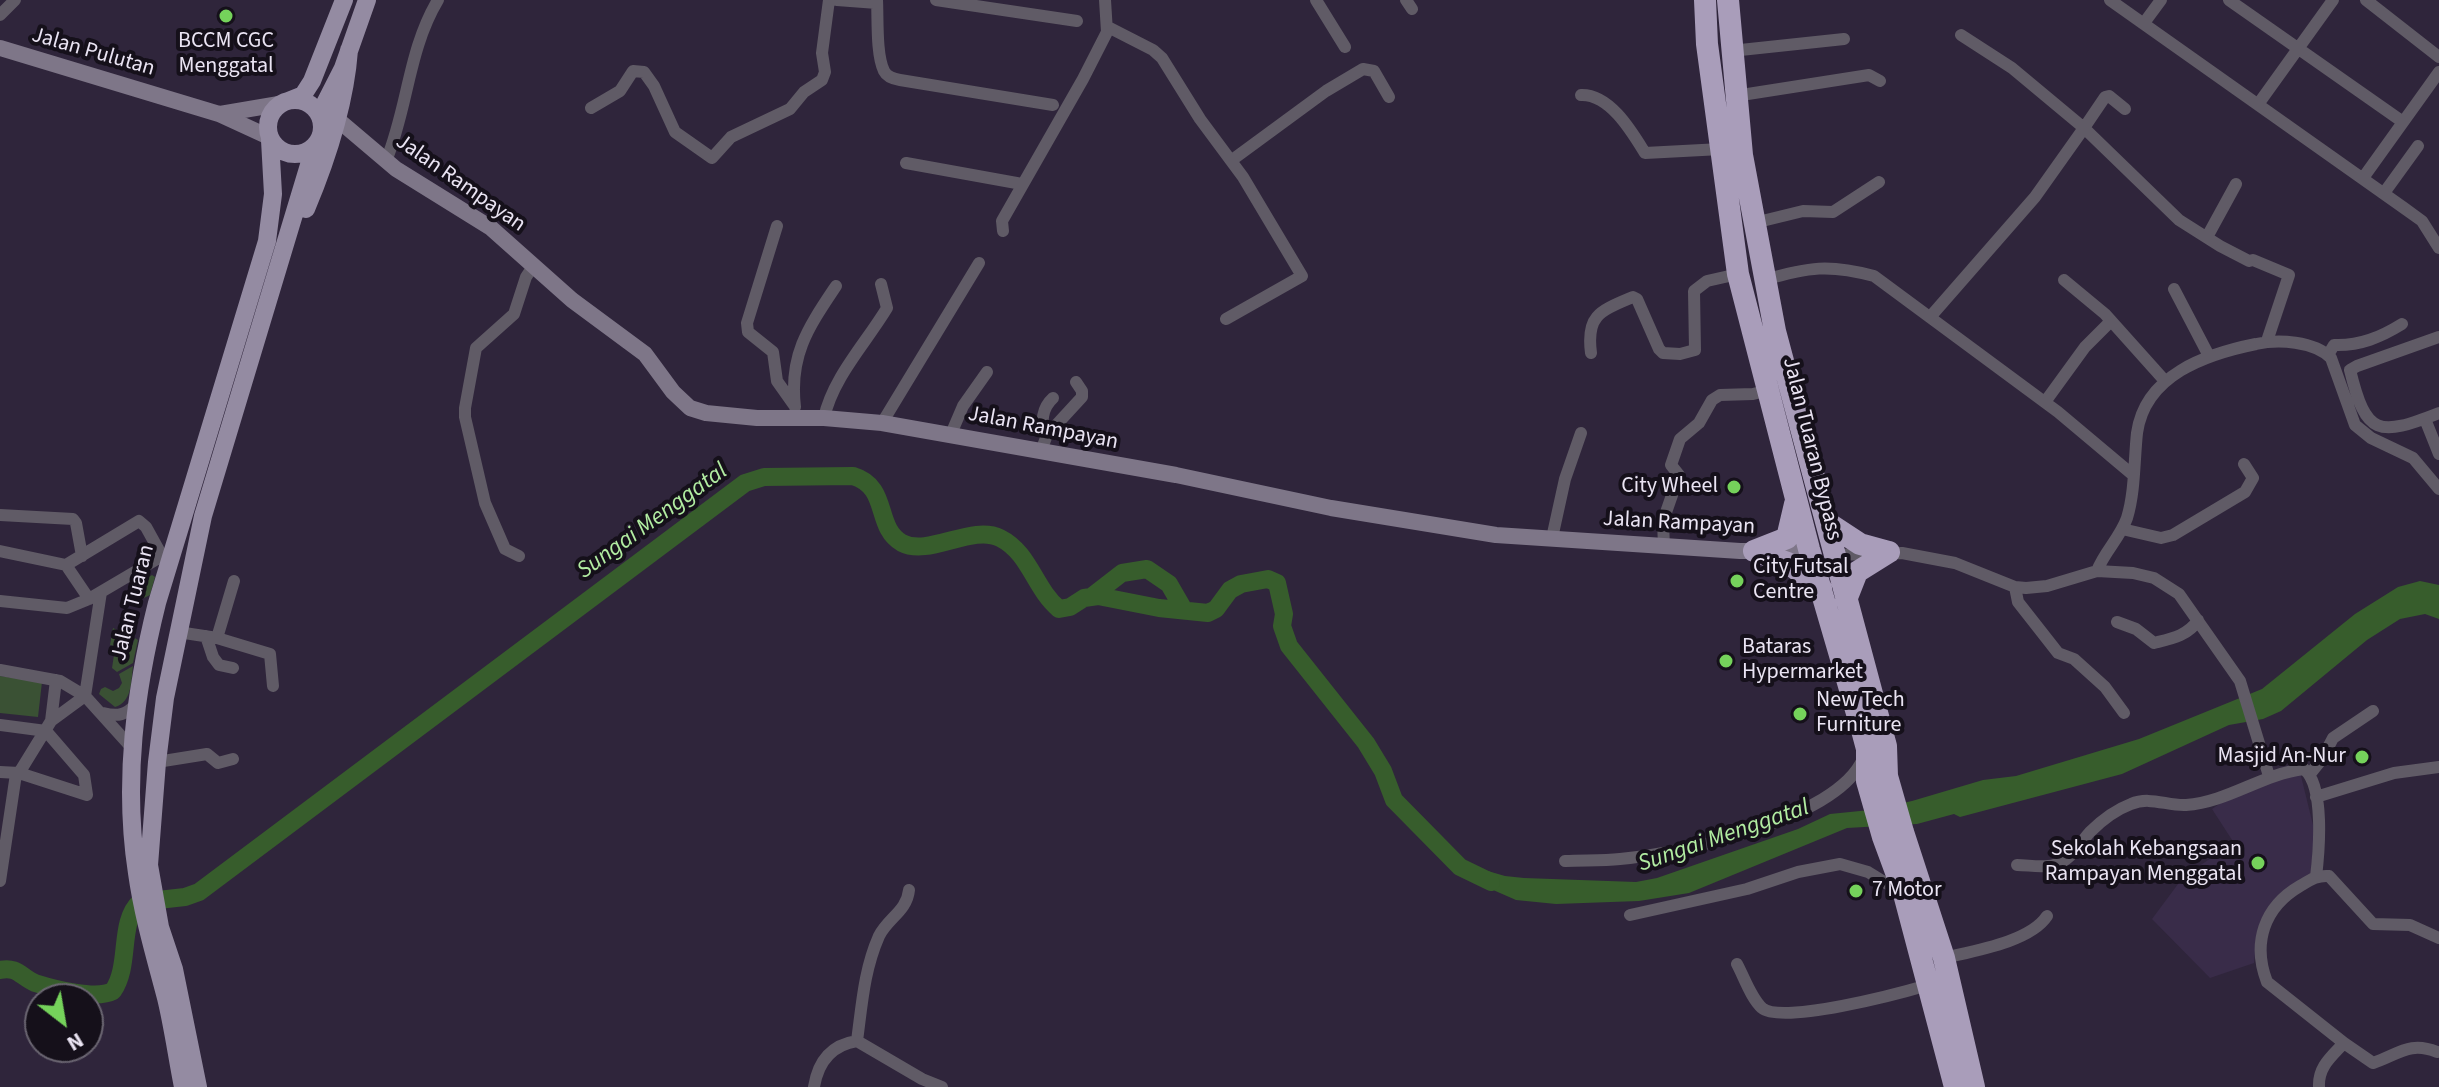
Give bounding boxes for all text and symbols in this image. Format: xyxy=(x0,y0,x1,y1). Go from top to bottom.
marker: BCCM CGC Menggatal xyxy=(217,7,235,25)
street label: Jalan Pulutan xyxy=(28,23,158,83)
place label: BCCM CGC Menggatal xyxy=(178,29,274,80)
street label: Jalan Rampayan xyxy=(390,129,530,239)
street label: Jalan Tuaran Bypass xyxy=(1776,355,1846,543)
street label: Jalan Rampayan xyxy=(966,401,1120,457)
water label: Sungai Menggatal xyxy=(572,458,734,586)
place label: City Wheel xyxy=(1621,474,1718,500)
marker: City Wheel xyxy=(1725,478,1743,496)
street label: Jalan Rampayan xyxy=(1602,507,1756,541)
street label: Jalan Tuaran xyxy=(107,542,161,664)
place label: City Futsal Centre xyxy=(1753,555,1849,606)
marker: City Futsal Centre xyxy=(1728,572,1746,590)
place label: Bataras Hypermarket xyxy=(1742,635,1863,686)
marker: Bataras Hypermarket xyxy=(1717,652,1735,670)
place label: New Tech Furniture xyxy=(1816,688,1905,740)
marker: New Tech Furniture xyxy=(1791,705,1809,723)
place label: Masjid An-Nur xyxy=(2218,744,2346,770)
marker: Masjid An-Nur xyxy=(2353,748,2371,766)
water label: Sungai Menggatal xyxy=(1635,794,1813,880)
place label: Sekolah Kebangsaan Rampayan Menggatal xyxy=(2045,837,2242,888)
marker: Sekolah Kebangsaan Rampayan Menggatal xyxy=(2249,854,2267,872)
place label: 7 Motor xyxy=(1872,878,1942,904)
marker: 7 Motor xyxy=(1847,882,1865,900)
north arrow xyxy=(24,983,104,1063)
text: N xyxy=(61,1024,90,1059)

